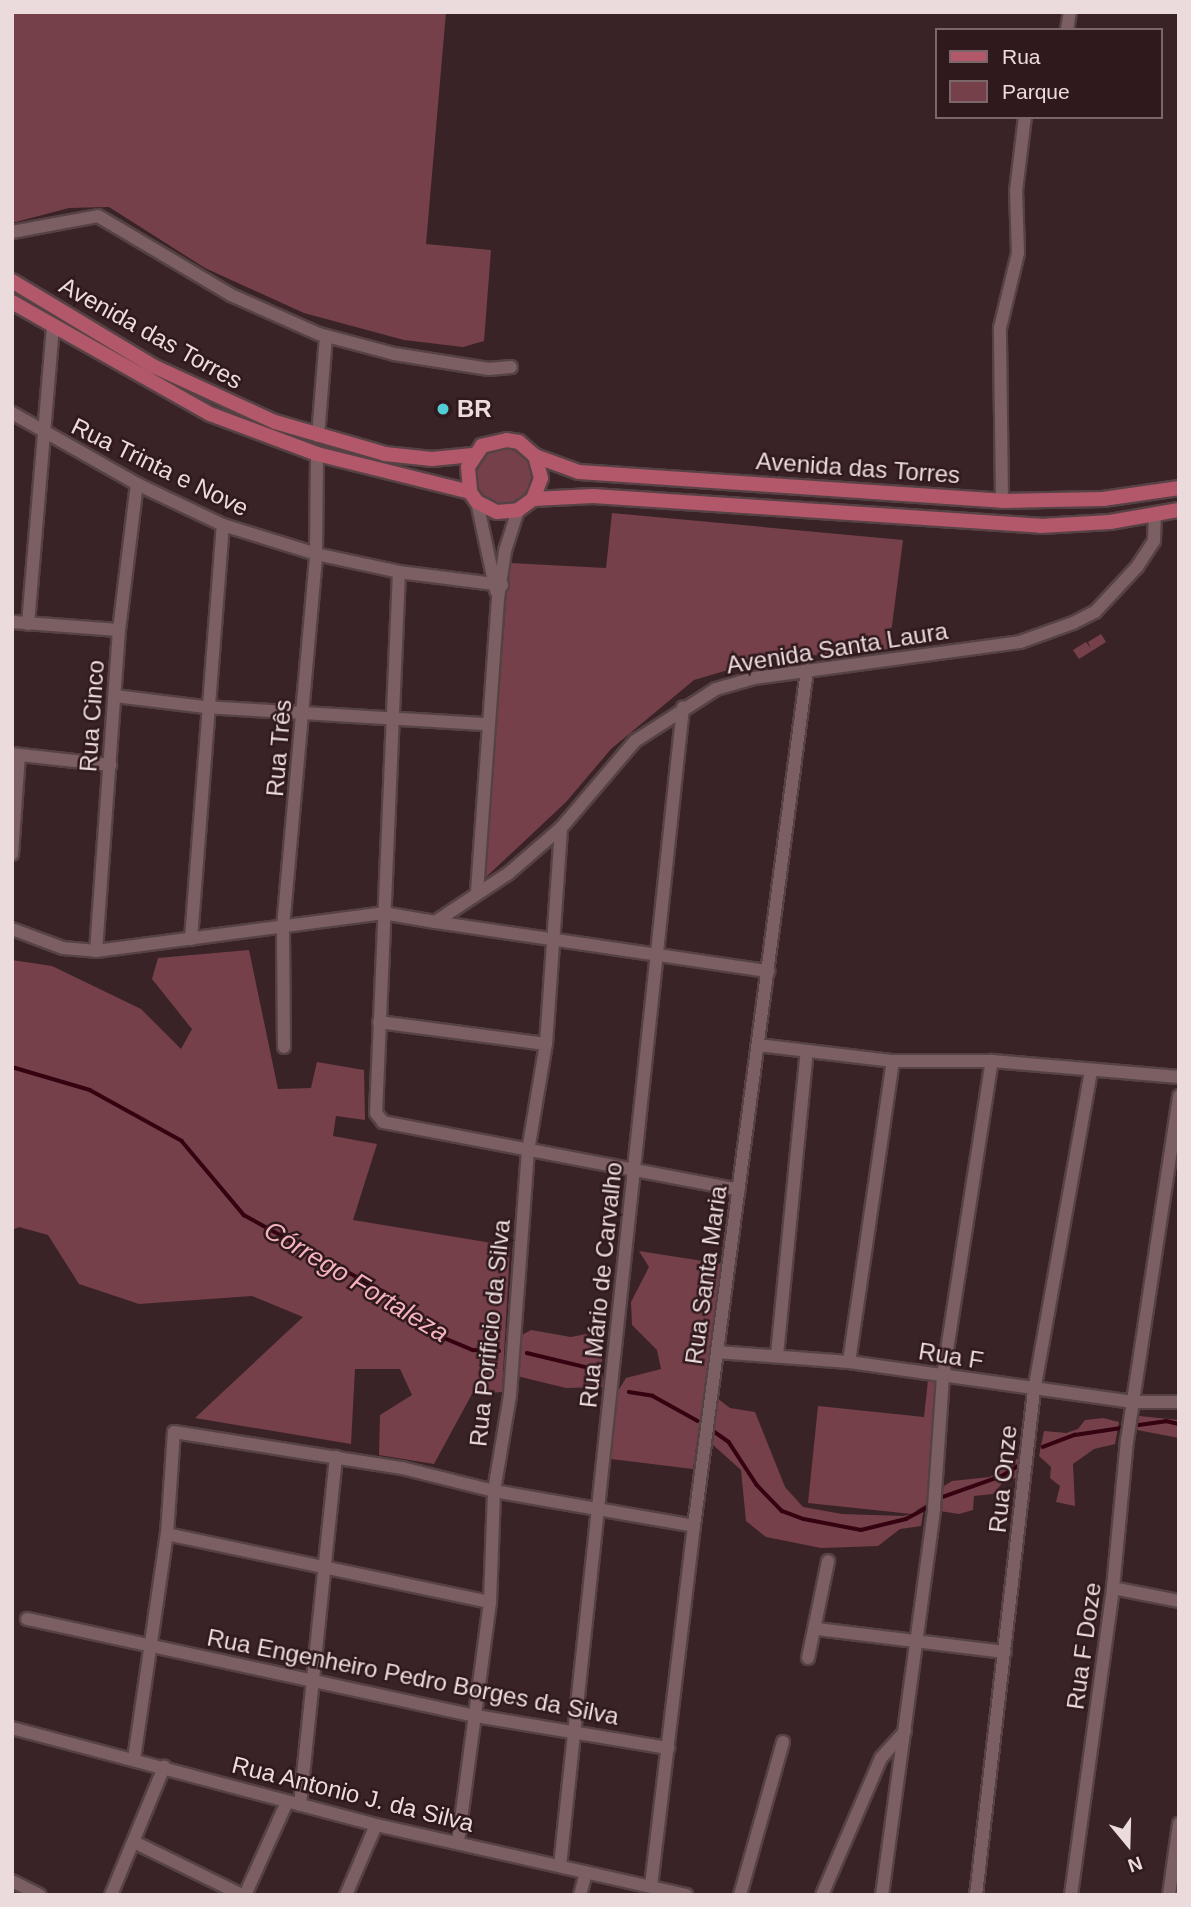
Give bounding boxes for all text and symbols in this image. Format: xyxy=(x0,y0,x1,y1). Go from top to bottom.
legend xyxy=(936,28,1163,119)
text: Rua xyxy=(1002,45,1041,68)
text: Parque xyxy=(1002,80,1070,103)
street label: Avenida das Torres xyxy=(54,271,248,395)
place label: BR xyxy=(457,395,492,423)
marker: BR xyxy=(435,401,451,417)
street label: Rua Trinta e Nove xyxy=(67,412,253,522)
street label: Avenida das Torres xyxy=(755,446,961,490)
street label: Avenida Santa Laura xyxy=(724,616,950,680)
street label: Rua Cinco xyxy=(74,659,110,773)
street label: Rua Três xyxy=(260,698,298,798)
street label: Rua Mário de Carvalho xyxy=(574,1161,628,1409)
street label: Rua Santa Maria xyxy=(679,1184,733,1366)
water label: Córrego Fortaleza xyxy=(258,1215,454,1349)
street label: Rua Porificio da Silva xyxy=(464,1218,516,1448)
street label: Rua F xyxy=(916,1337,986,1375)
street label: Rua Onze xyxy=(983,1424,1023,1534)
street label: Rua F Doze xyxy=(1061,1581,1107,1711)
street label: Rua Engenheiro Pedro Borges da Silva xyxy=(205,1623,621,1731)
street label: Rua Antonio J. da Silva xyxy=(228,1750,478,1838)
north arrow xyxy=(1093,1809,1163,1879)
text: N xyxy=(1125,1852,1145,1876)

